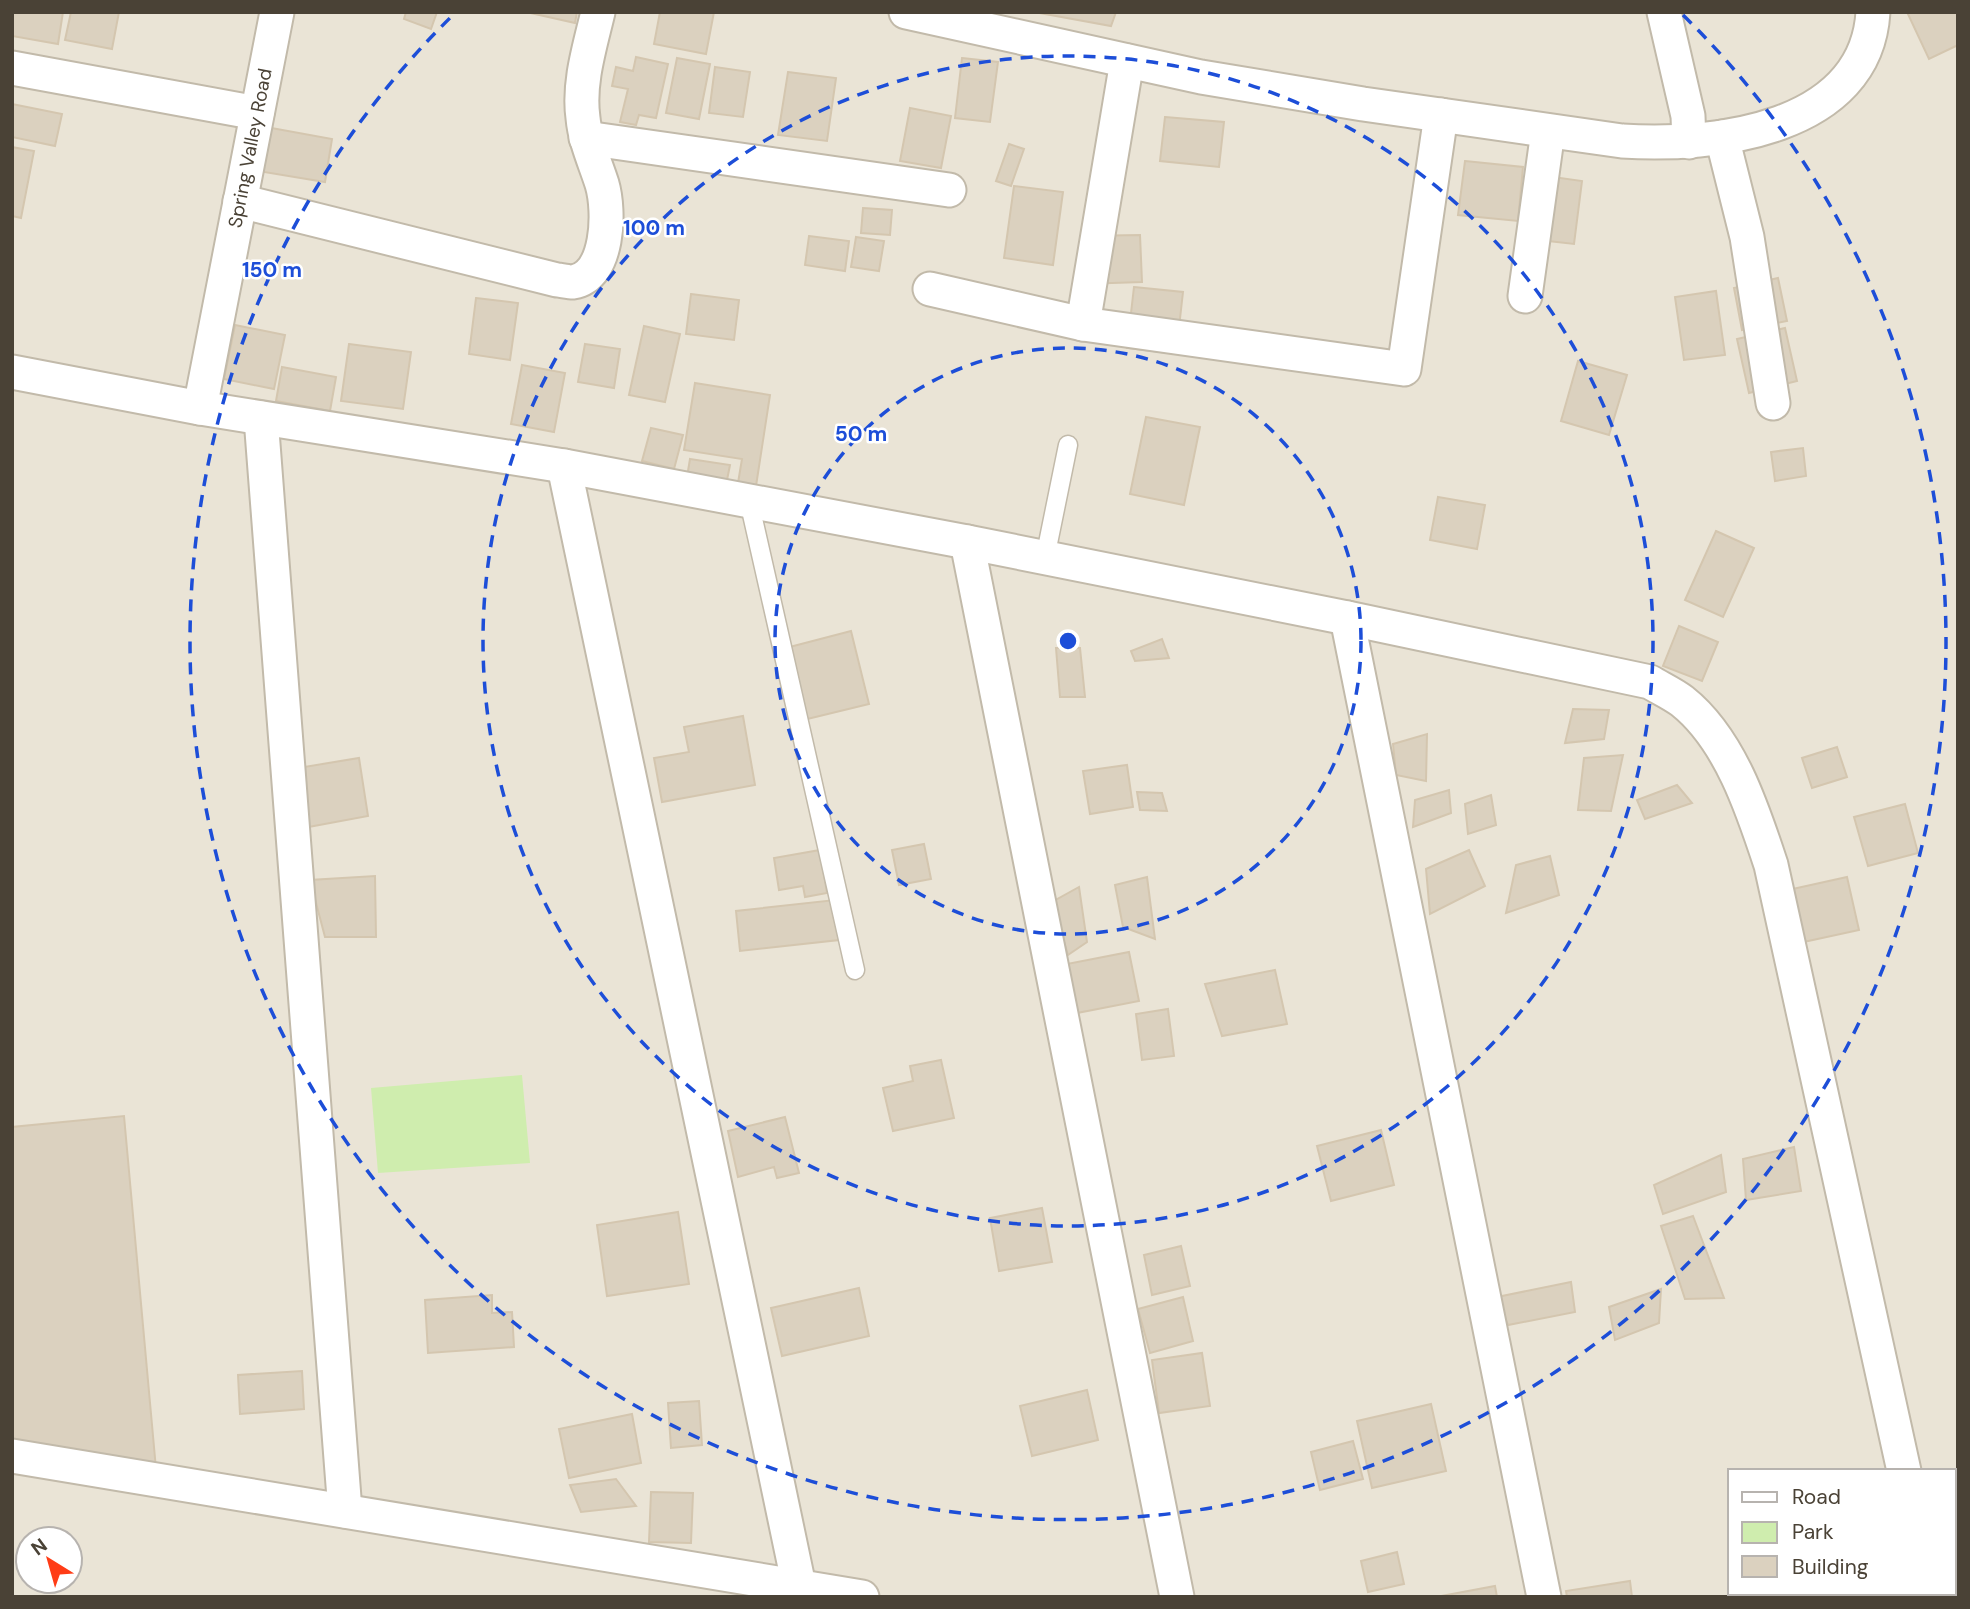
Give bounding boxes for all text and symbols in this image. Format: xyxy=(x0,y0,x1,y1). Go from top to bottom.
street label: Spring Valley Road xyxy=(222,66,278,230)
text: 100 m xyxy=(623,214,685,242)
text: 150 m xyxy=(242,256,302,284)
text: 50 m xyxy=(835,420,887,448)
centre of rings xyxy=(1056,629,1080,653)
legend xyxy=(1728,1469,1956,1595)
text: Road xyxy=(1792,1483,1841,1511)
text: Park xyxy=(1792,1518,1834,1546)
north arrow xyxy=(14,1525,84,1595)
text: N xyxy=(26,1533,52,1561)
text: Building xyxy=(1792,1553,1869,1581)

